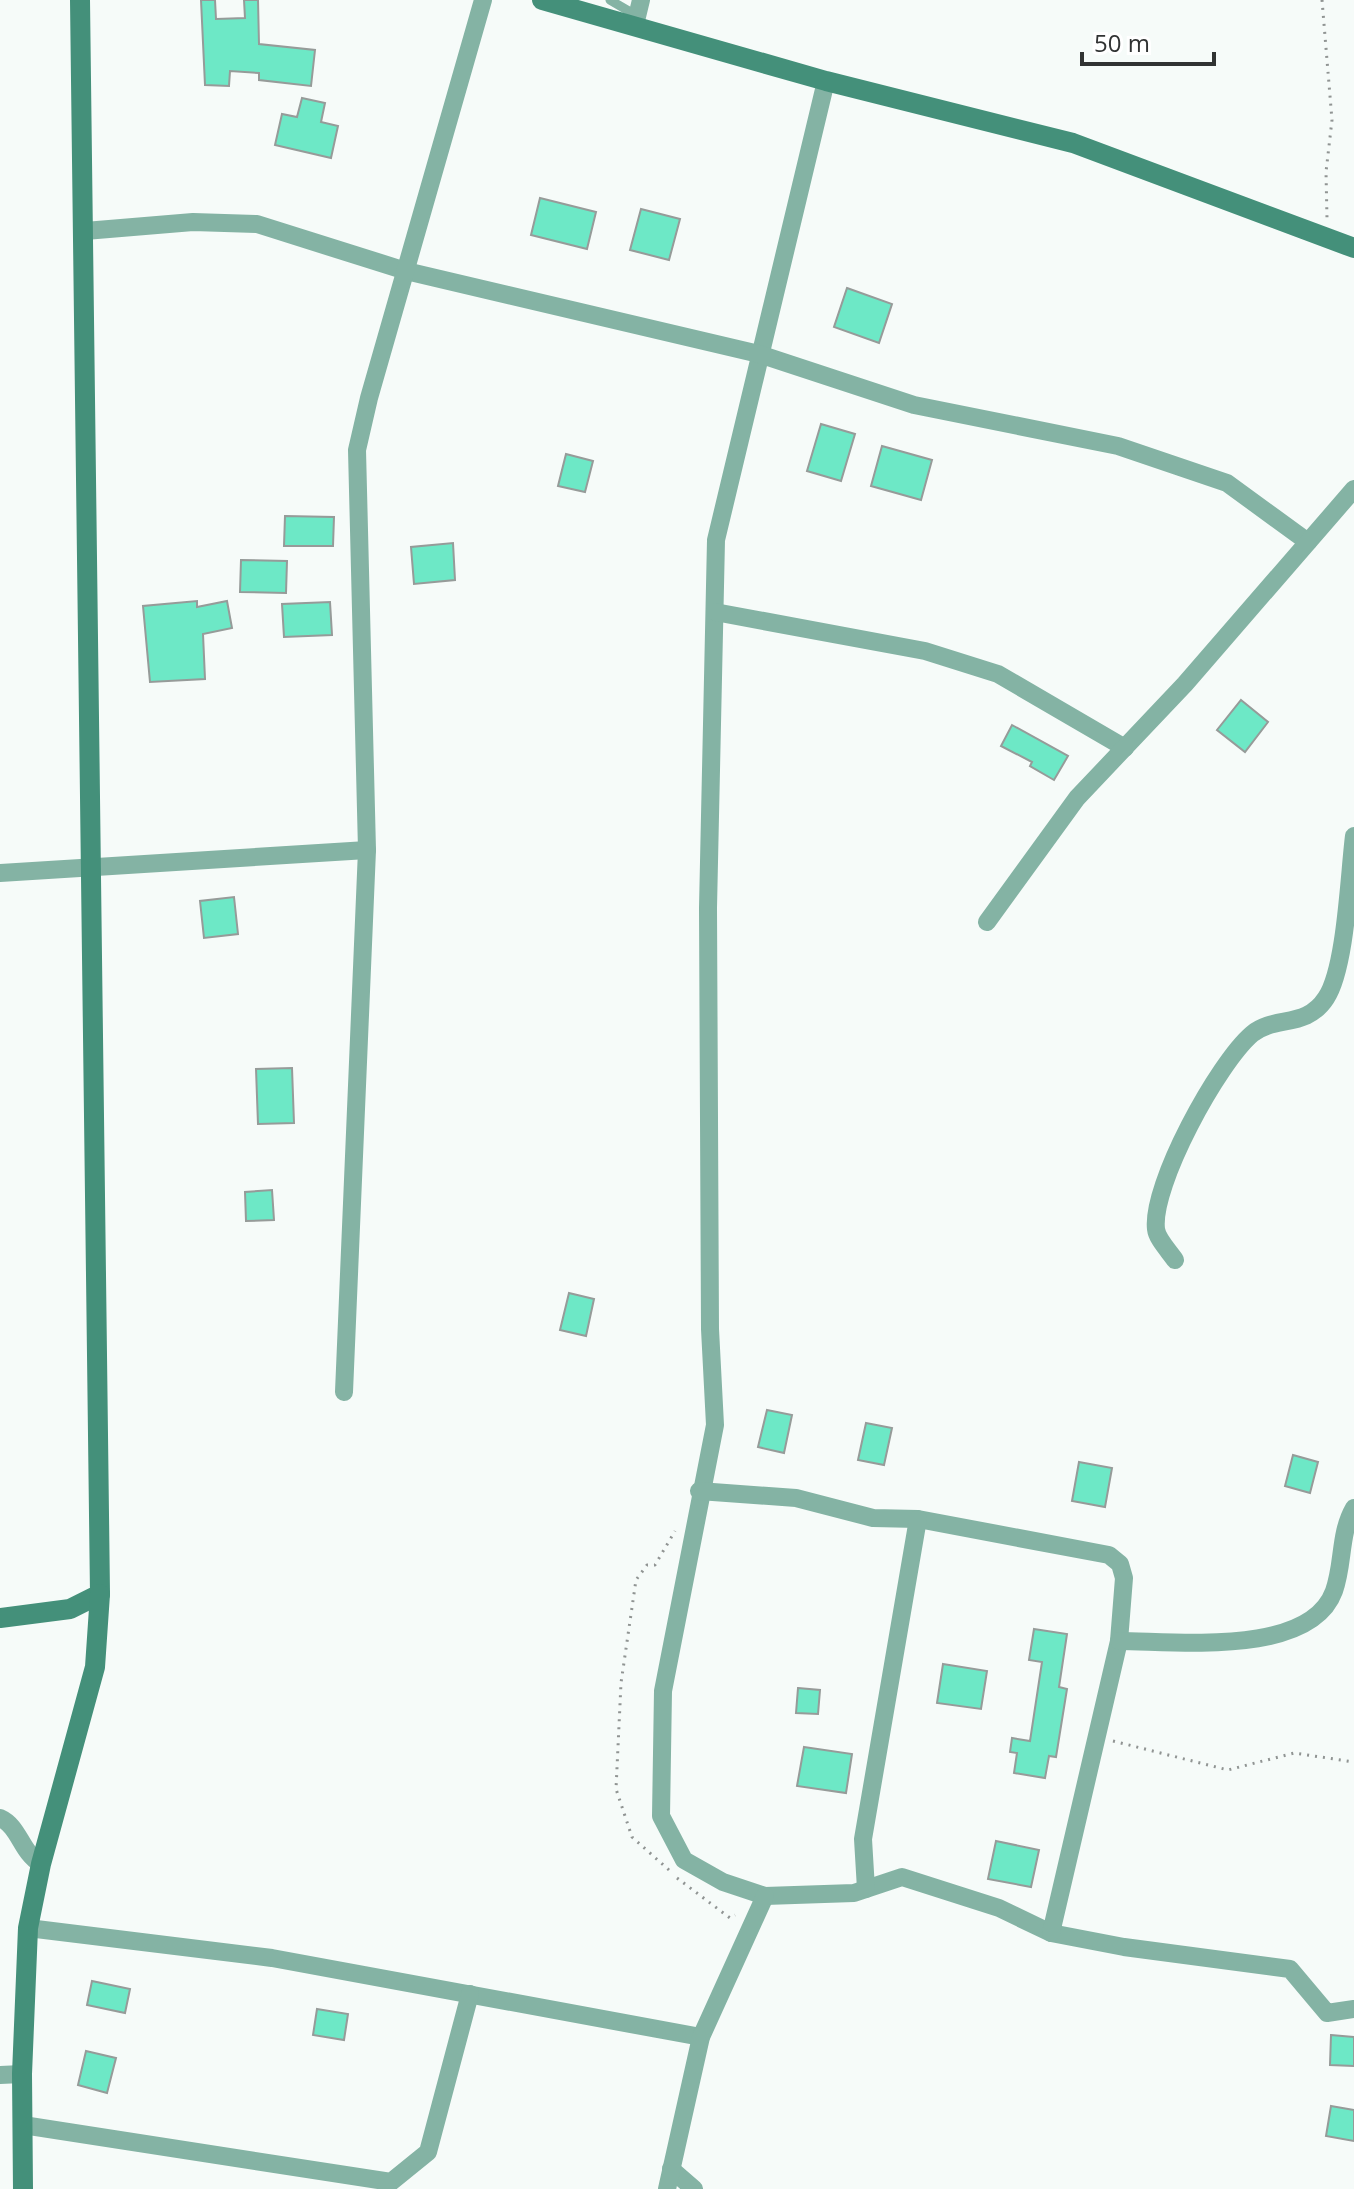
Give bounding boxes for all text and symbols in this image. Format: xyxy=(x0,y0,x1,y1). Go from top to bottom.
scale bar xyxy=(1082,16,1214,66)
text: 50 m xyxy=(1094,26,1150,59)

